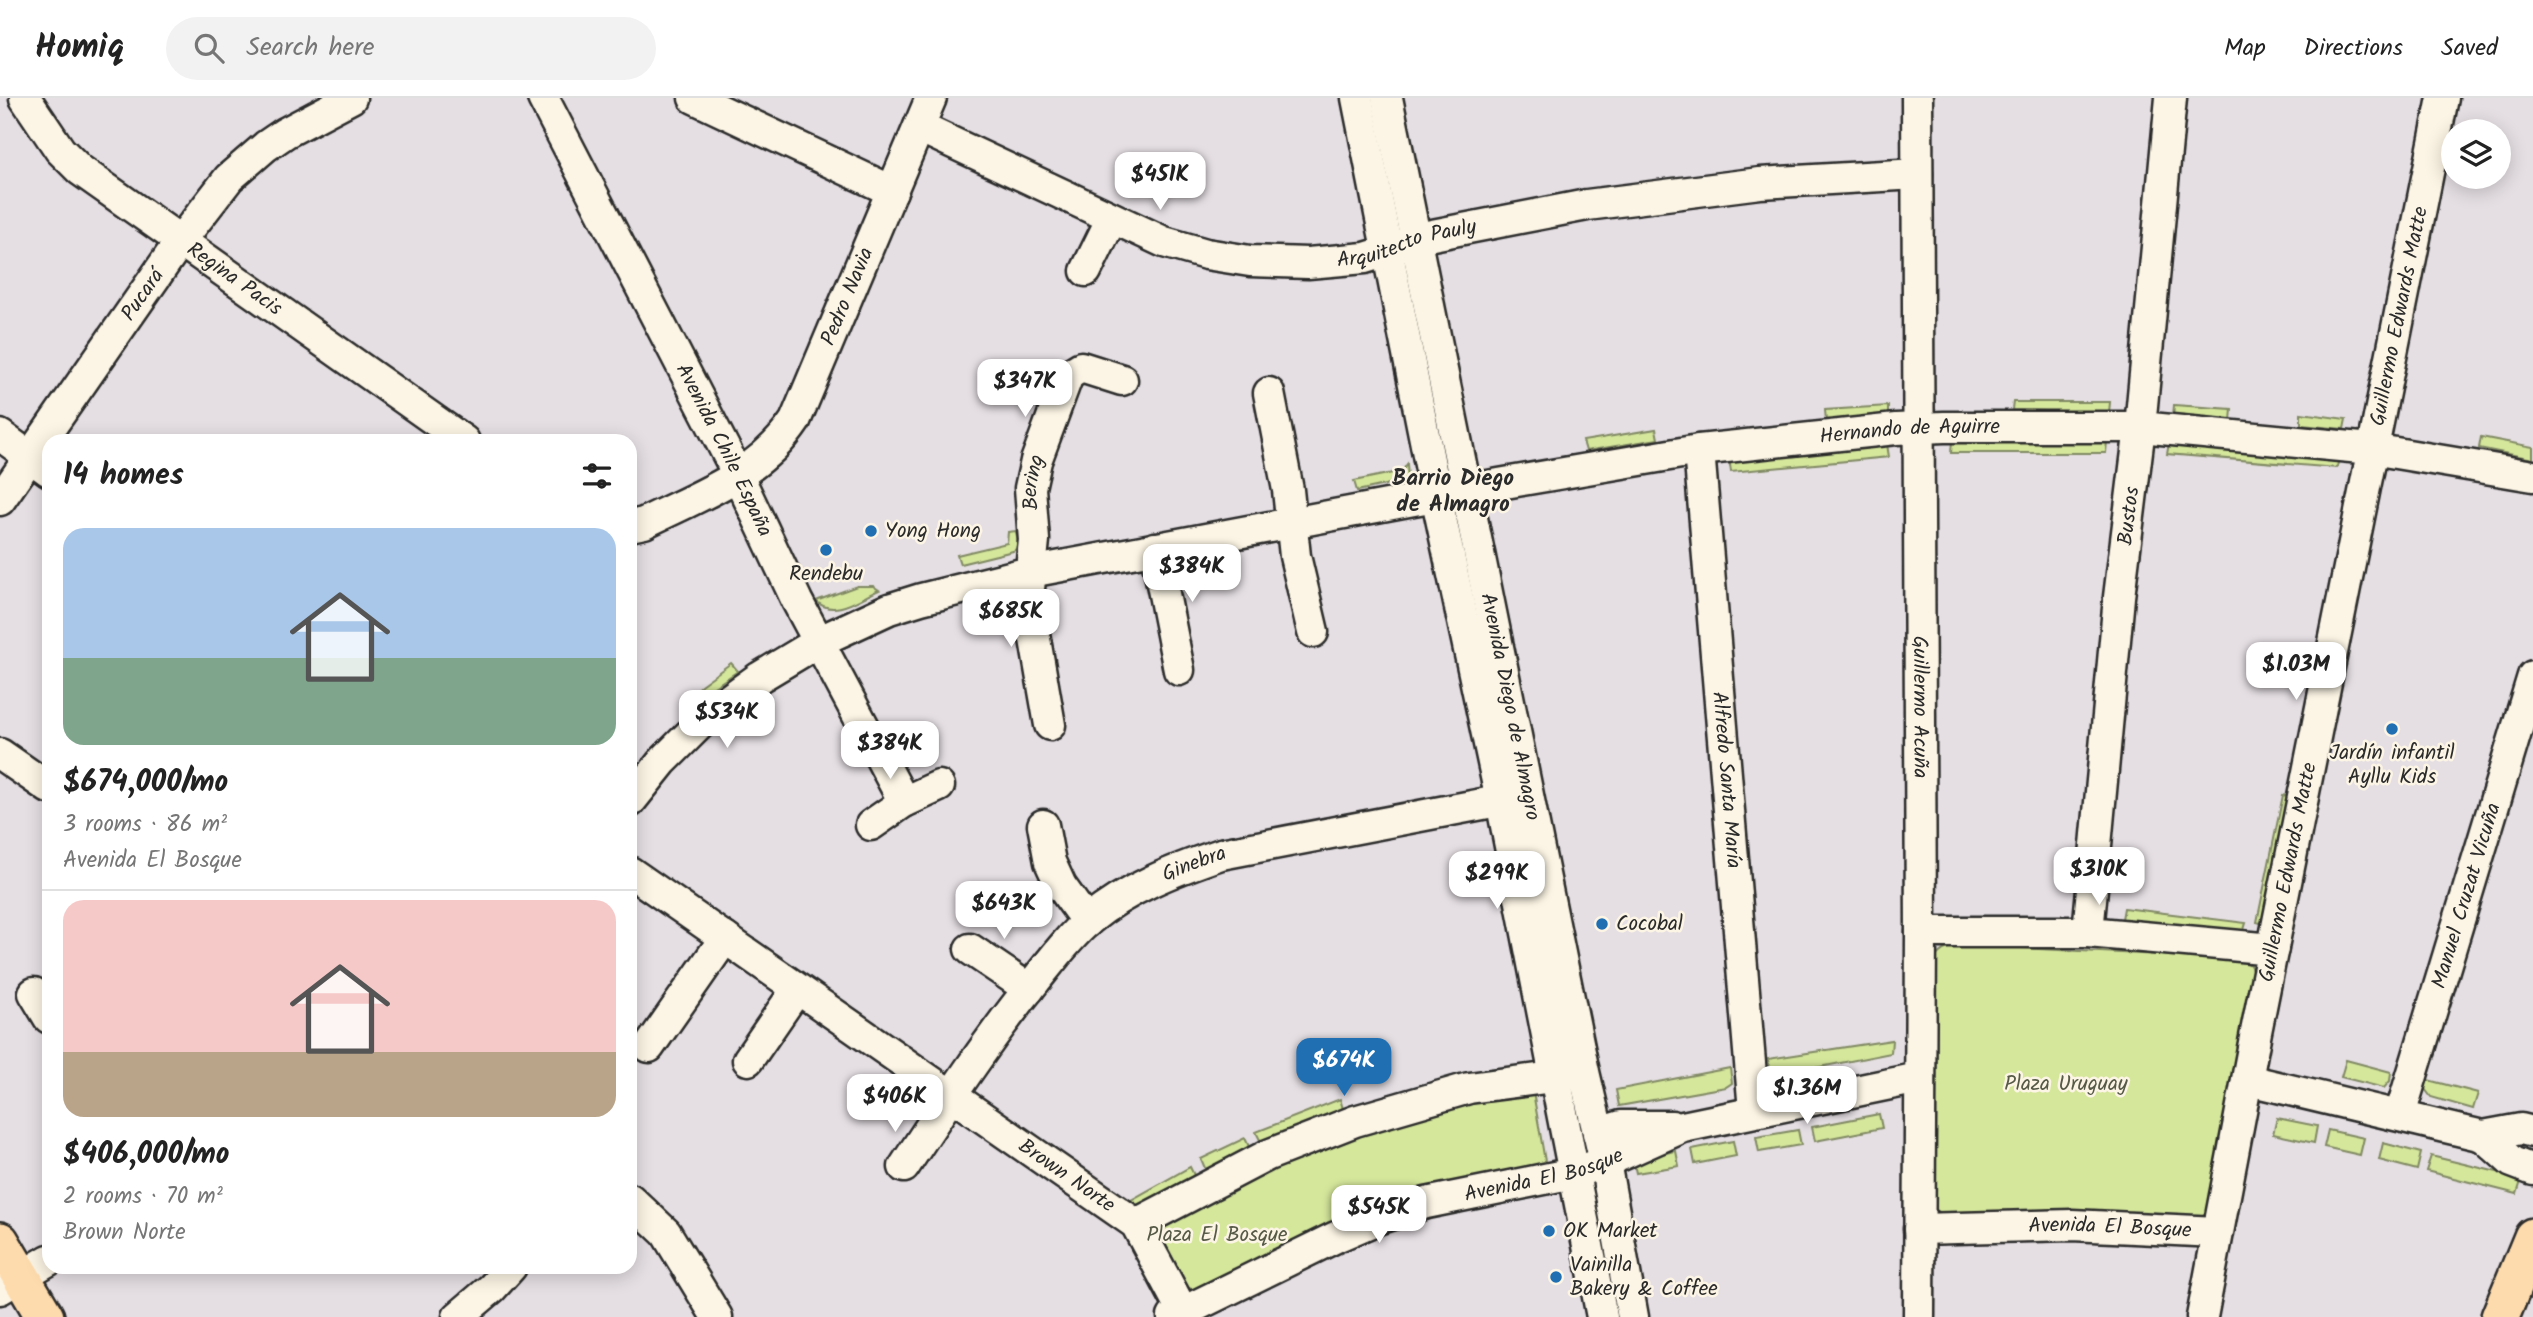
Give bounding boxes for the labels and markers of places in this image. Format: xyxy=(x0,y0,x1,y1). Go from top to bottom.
pin: $451K xyxy=(1111,152,1209,212)
pin: $347K xyxy=(976,360,1074,419)
place label: Yong Hong xyxy=(885,515,981,548)
marker: Yong Hong xyxy=(863,523,879,539)
marker: Rendebu xyxy=(818,542,834,558)
pin: $384K xyxy=(1143,545,1241,604)
place label: Rendebu xyxy=(789,558,863,591)
pin: $685K xyxy=(962,589,1060,649)
pin: $1.03M xyxy=(2239,642,2353,702)
pin: $534K xyxy=(678,690,776,750)
marker: Jardín infantil Ayllu Kids xyxy=(2384,721,2400,737)
pin: $384K xyxy=(841,722,939,781)
place label: Jardín infantil Ayllu Kids xyxy=(2329,737,2455,794)
pin: $310K xyxy=(2050,848,2148,907)
pin: $299K xyxy=(1448,852,1546,911)
pin: $643K xyxy=(955,882,1053,941)
place label: Cocobal xyxy=(1616,908,1683,941)
marker: Cocobal xyxy=(1594,916,1610,932)
pin: $674K xyxy=(1295,1038,1393,1098)
pin: $1.36M xyxy=(1750,1066,1864,1126)
pin: $406K xyxy=(846,1074,944,1134)
pin: $545K xyxy=(1330,1186,1428,1245)
place label: OK Market xyxy=(1563,1215,1658,1248)
marker: OK Market xyxy=(1541,1223,1557,1239)
place label: Vainilla Bakery & Coffee xyxy=(1570,1249,1718,1306)
marker: Vainilla Bakery & Coffee xyxy=(1548,1269,1564,1285)

